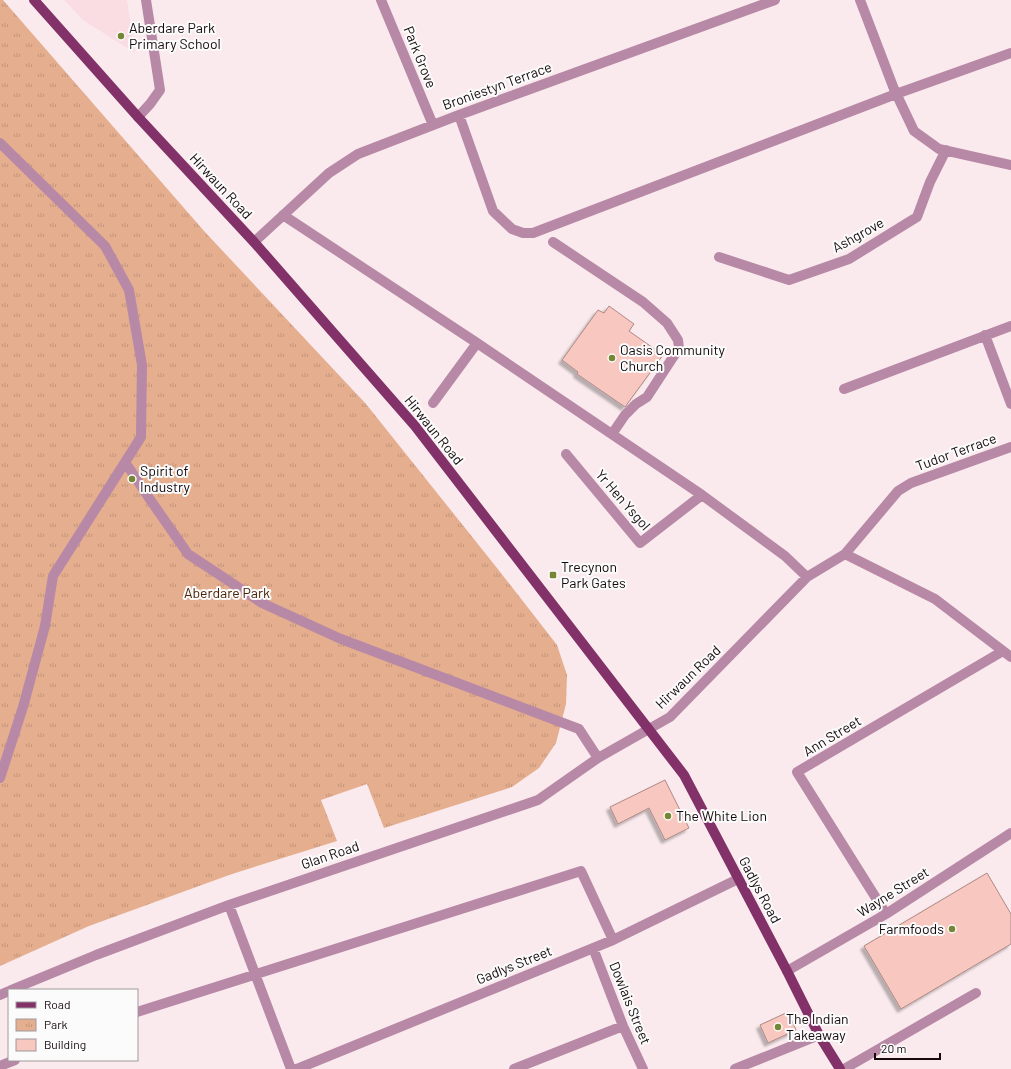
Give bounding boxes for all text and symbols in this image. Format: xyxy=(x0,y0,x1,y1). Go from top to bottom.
place label: Aberdare Park Primary School xyxy=(129,19,221,52)
street label: Park Grove xyxy=(400,23,441,90)
marker: Aberdare Park Primary School xyxy=(116,31,126,41)
street label: Broniestyn Terrace xyxy=(440,58,554,113)
street label: Hirwaun Road xyxy=(186,149,256,222)
street label: Ashgrove xyxy=(829,213,887,256)
place label: Oasis Community Church xyxy=(620,341,726,374)
marker: Oasis Community Church xyxy=(607,353,617,363)
street label: Hirwaun Road xyxy=(401,392,467,468)
street label: Tudor Terrace xyxy=(913,429,998,474)
place label: Spirit of Industry xyxy=(140,462,191,495)
street label: Yr Hen Ysgol xyxy=(592,466,654,533)
marker: Spirit of Industry xyxy=(127,474,137,484)
place label: Trecynon Park Gates xyxy=(561,558,626,591)
marker: Trecynon Park Gates xyxy=(548,570,558,580)
park label: Aberdare Park xyxy=(184,584,270,601)
street label: Hirwaun Road xyxy=(651,641,724,712)
street label: Ann Street xyxy=(800,712,864,759)
place label: The White Lion xyxy=(676,807,767,824)
marker: The White Lion xyxy=(663,811,673,821)
street label: Glan Road xyxy=(299,837,361,872)
street label: Gadlys Road xyxy=(736,854,785,926)
street label: Wayne Street xyxy=(854,863,932,920)
place label: Farmfoods xyxy=(879,920,944,937)
marker: Farmfoods xyxy=(947,924,957,934)
street label: Gadlys Street xyxy=(473,942,554,987)
street label: Dowlais Street xyxy=(606,959,655,1047)
legend xyxy=(8,989,138,1061)
text: Road xyxy=(44,997,71,1011)
place label: The Indian Takeaway xyxy=(786,1010,849,1043)
text: Park xyxy=(44,1017,68,1031)
marker: The Indian Takeaway xyxy=(773,1022,783,1032)
scale bar xyxy=(875,1035,940,1061)
text: Building xyxy=(44,1037,86,1051)
text: 20 m xyxy=(881,1041,907,1055)

